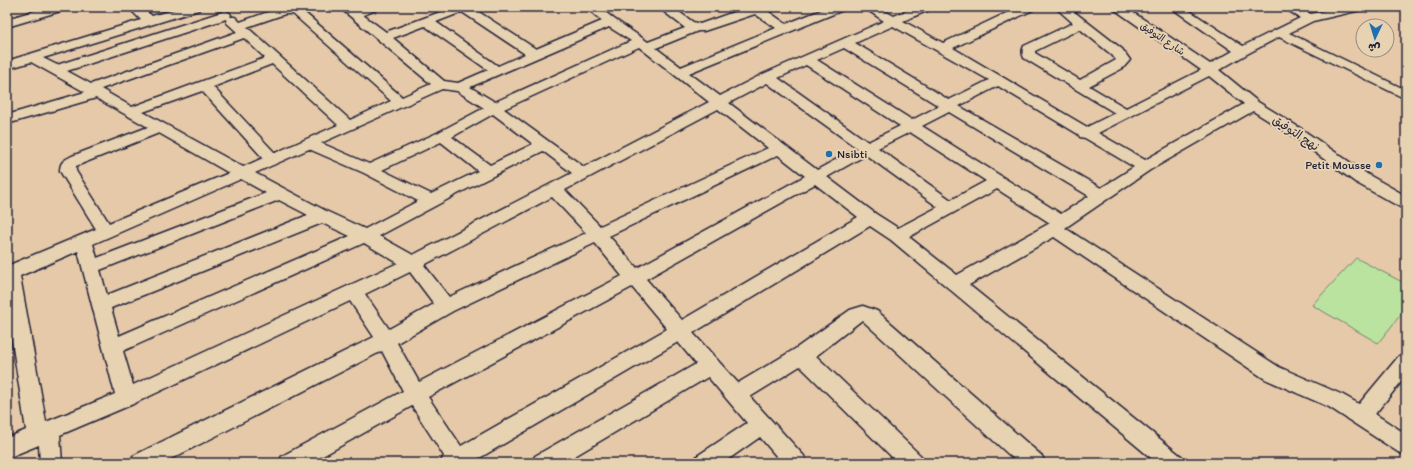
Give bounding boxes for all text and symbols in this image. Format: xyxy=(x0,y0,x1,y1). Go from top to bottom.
north arrow xyxy=(1355,18,1395,58)
street label: شارع التوفيق xyxy=(1137,19,1188,59)
text: ش xyxy=(1368,41,1381,54)
street label: نهج التوفيق xyxy=(1269,112,1322,155)
place label: Nsibti xyxy=(837,147,867,161)
marker: Nsibti xyxy=(824,149,834,159)
place label: Petit Mousse xyxy=(1305,158,1371,172)
marker: Petit Mousse xyxy=(1374,160,1384,170)

